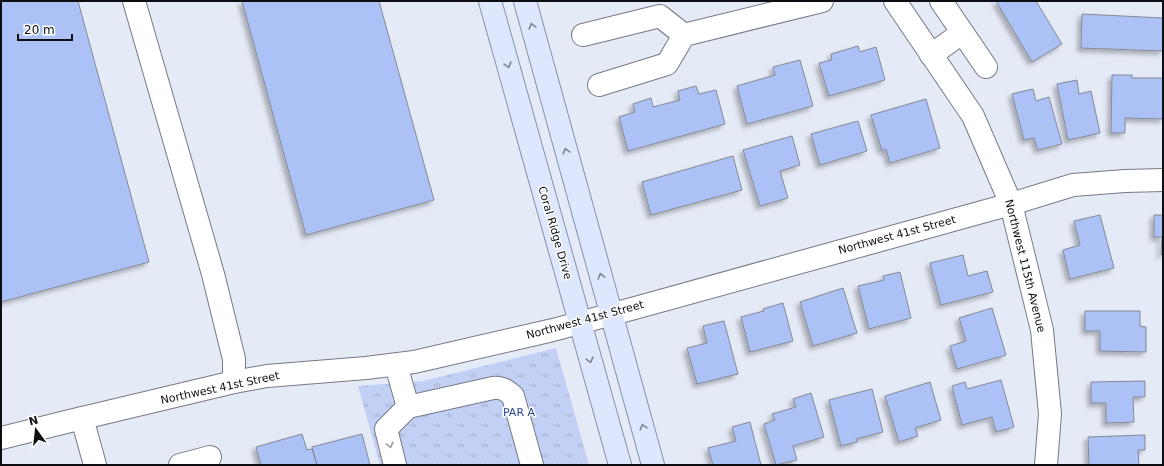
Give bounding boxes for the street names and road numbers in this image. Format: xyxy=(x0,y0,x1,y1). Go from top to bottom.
street label: Coral Ridge Drive xyxy=(535,185,575,281)
street label: Northwest 115th Avenue xyxy=(1002,198,1048,334)
street label: Northwest 41st Street xyxy=(837,213,958,257)
street label: Northwest 41st Street xyxy=(525,298,646,342)
street label: Northwest 41st Street xyxy=(159,369,281,407)

